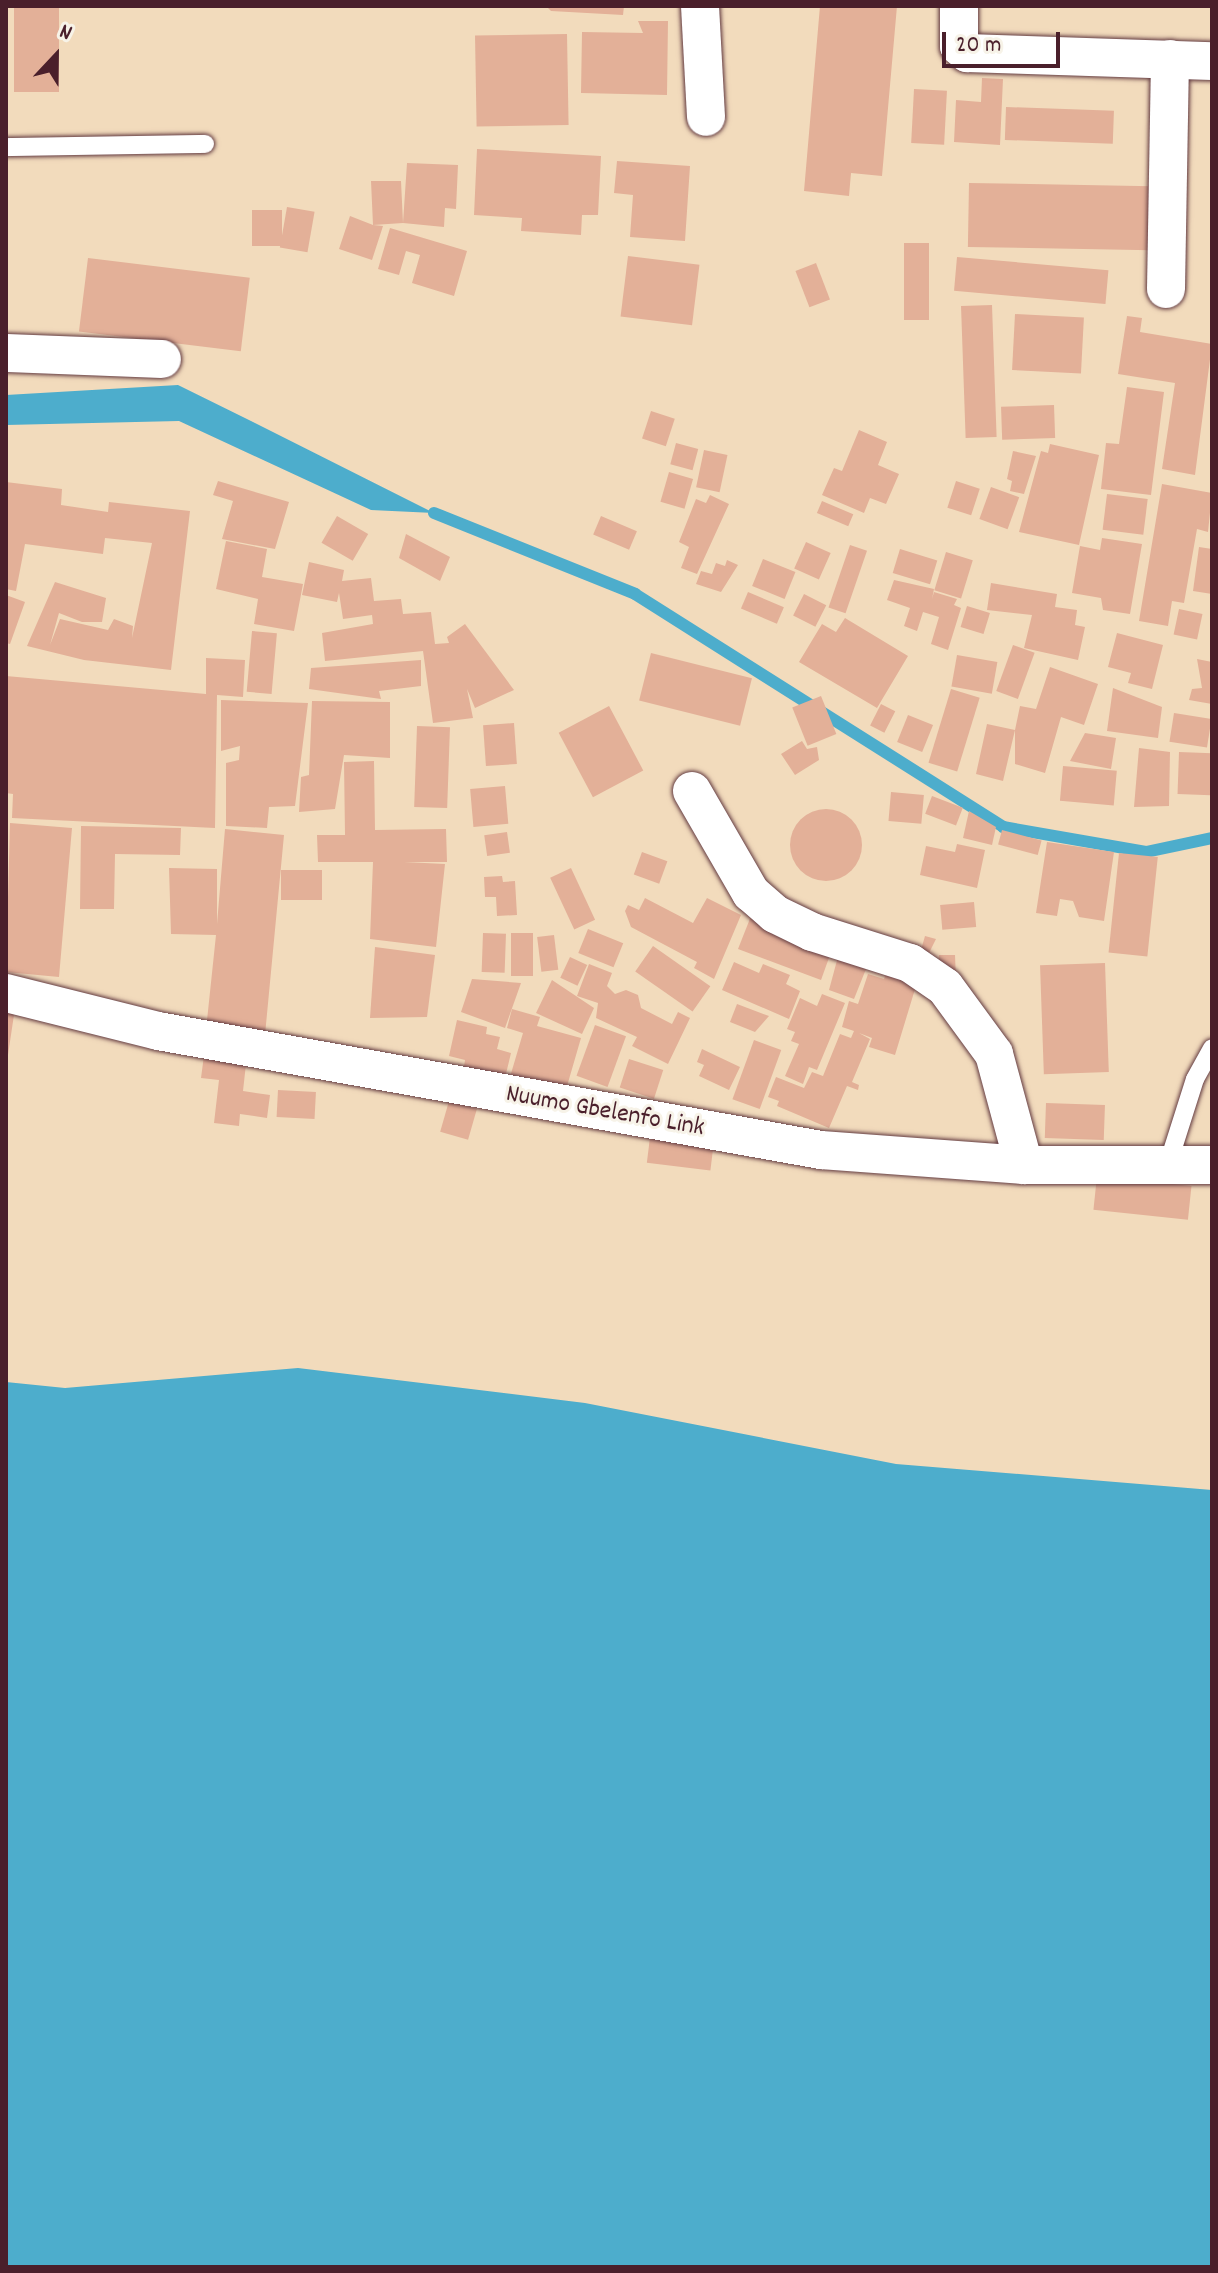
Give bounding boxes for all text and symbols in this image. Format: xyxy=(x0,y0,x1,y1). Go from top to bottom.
north arrow xyxy=(16,16,96,96)
scale bar xyxy=(946,16,1064,66)
text: N xyxy=(54,17,76,50)
text: 20 m xyxy=(956,29,1002,63)
street label: Nuumo Gbelenfo Link xyxy=(503,1079,707,1145)

